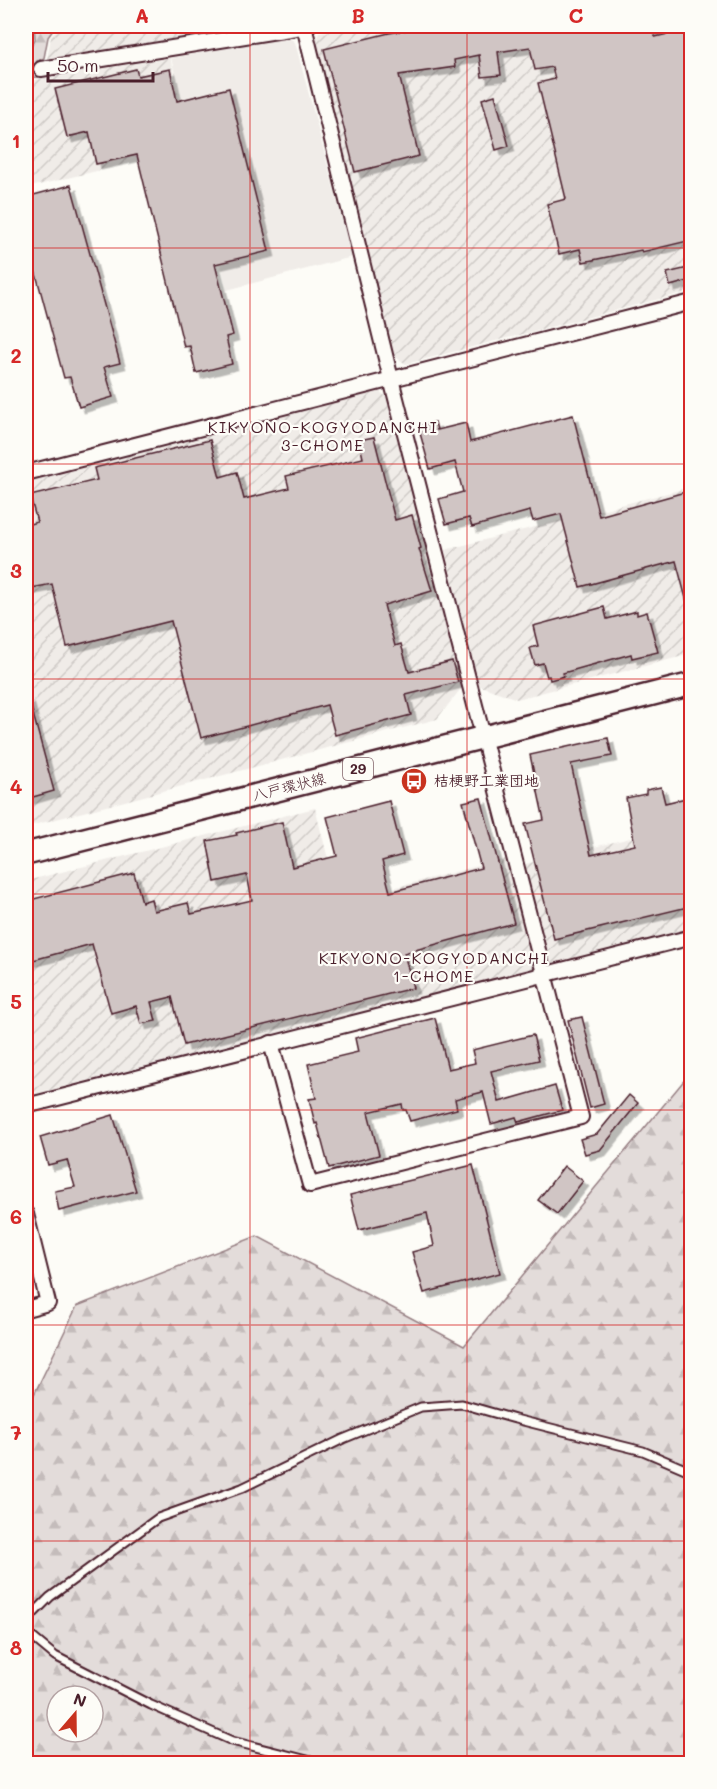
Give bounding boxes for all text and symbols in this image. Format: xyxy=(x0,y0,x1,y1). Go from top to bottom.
text: A xyxy=(135,2,149,28)
text: B xyxy=(351,2,365,28)
text: C xyxy=(569,2,584,28)
scale bar xyxy=(48,45,153,83)
text: 50 m xyxy=(57,53,99,77)
text: 1 xyxy=(12,127,20,153)
text: 2 xyxy=(10,342,22,368)
district label: KIKYONO-KOGYODANCHI 3-CHOME xyxy=(208,416,438,455)
text: 3 xyxy=(10,557,22,583)
road number: 29 xyxy=(343,758,373,780)
bus stop icon: 桔梗野工業団地 xyxy=(399,766,429,796)
street label: 八戸環状線 xyxy=(250,767,328,805)
place label: 桔梗野工業団地 xyxy=(434,770,539,790)
text: 4 xyxy=(10,773,23,799)
district label: KIKYONO-KOGYODANCHI 1-CHOME xyxy=(319,947,549,986)
text: 5 xyxy=(10,988,22,1014)
text: 6 xyxy=(10,1203,22,1229)
text: 7 xyxy=(10,1419,22,1445)
text: 8 xyxy=(10,1634,22,1660)
north arrow xyxy=(45,1684,105,1744)
text: N xyxy=(71,1687,90,1711)

